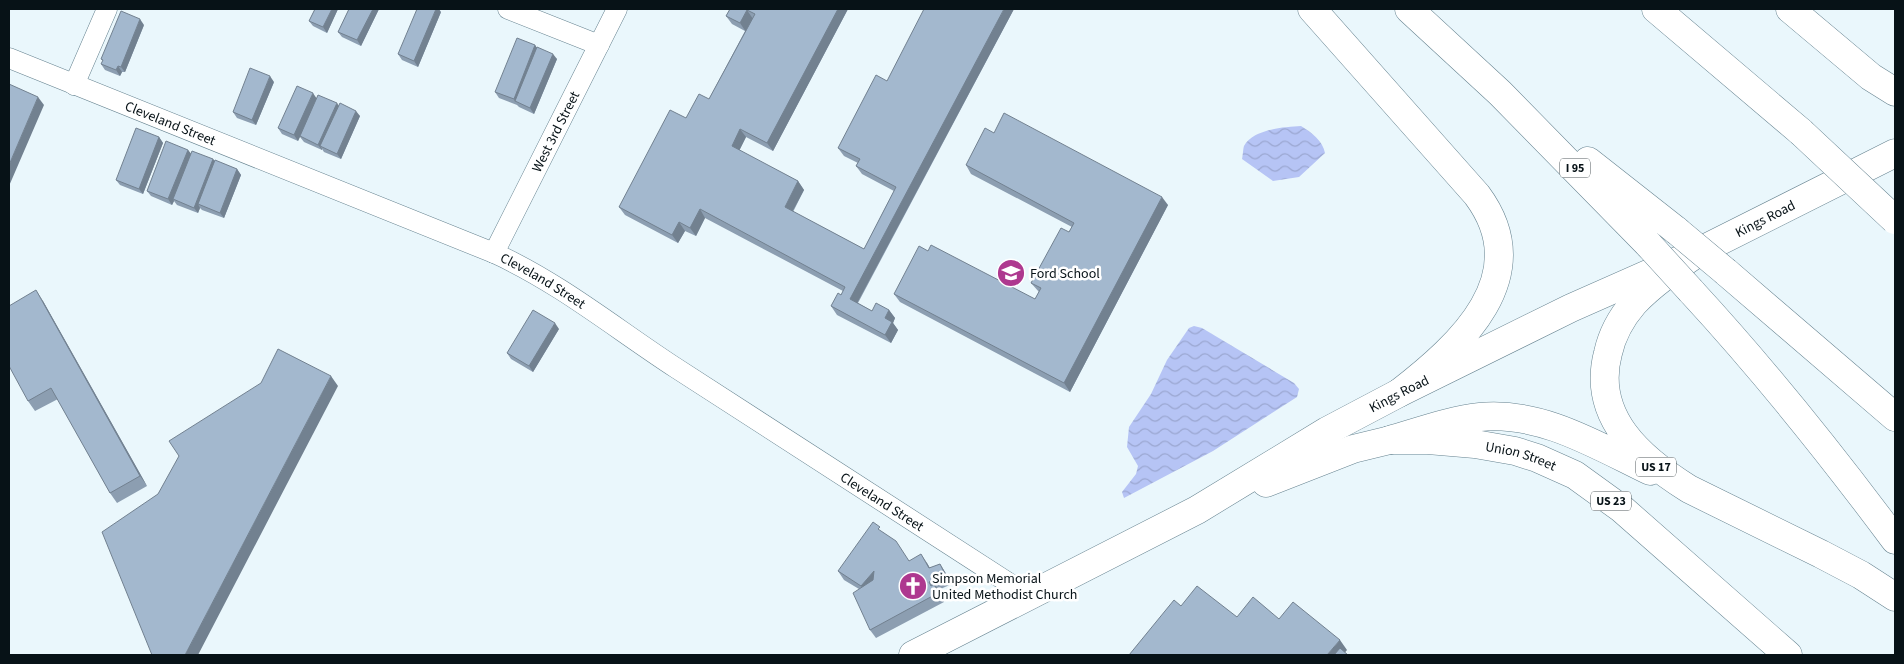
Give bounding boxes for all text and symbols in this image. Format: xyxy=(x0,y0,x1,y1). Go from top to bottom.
street label: West 3rd Street xyxy=(527,88,585,176)
street label: Cleveland Street xyxy=(122,97,219,151)
road number: I 95 xyxy=(1560,158,1590,178)
street label: Kings Road xyxy=(1732,196,1799,243)
street label: Cleveland Street xyxy=(497,248,589,314)
school or university icon: Ford School xyxy=(996,258,1026,288)
place label: Ford School xyxy=(1030,264,1100,284)
street label: Kings Road xyxy=(1366,371,1433,418)
street label: Union Street xyxy=(1484,437,1559,476)
road number: US 17 xyxy=(1636,458,1676,477)
street label: Cleveland Street xyxy=(836,468,928,537)
road number: US 23 xyxy=(1591,492,1631,511)
place label: Simpson Memorial United Methodist Church xyxy=(932,569,1077,605)
church icon: Simpson Memorial United Methodist Church xyxy=(898,571,928,601)

